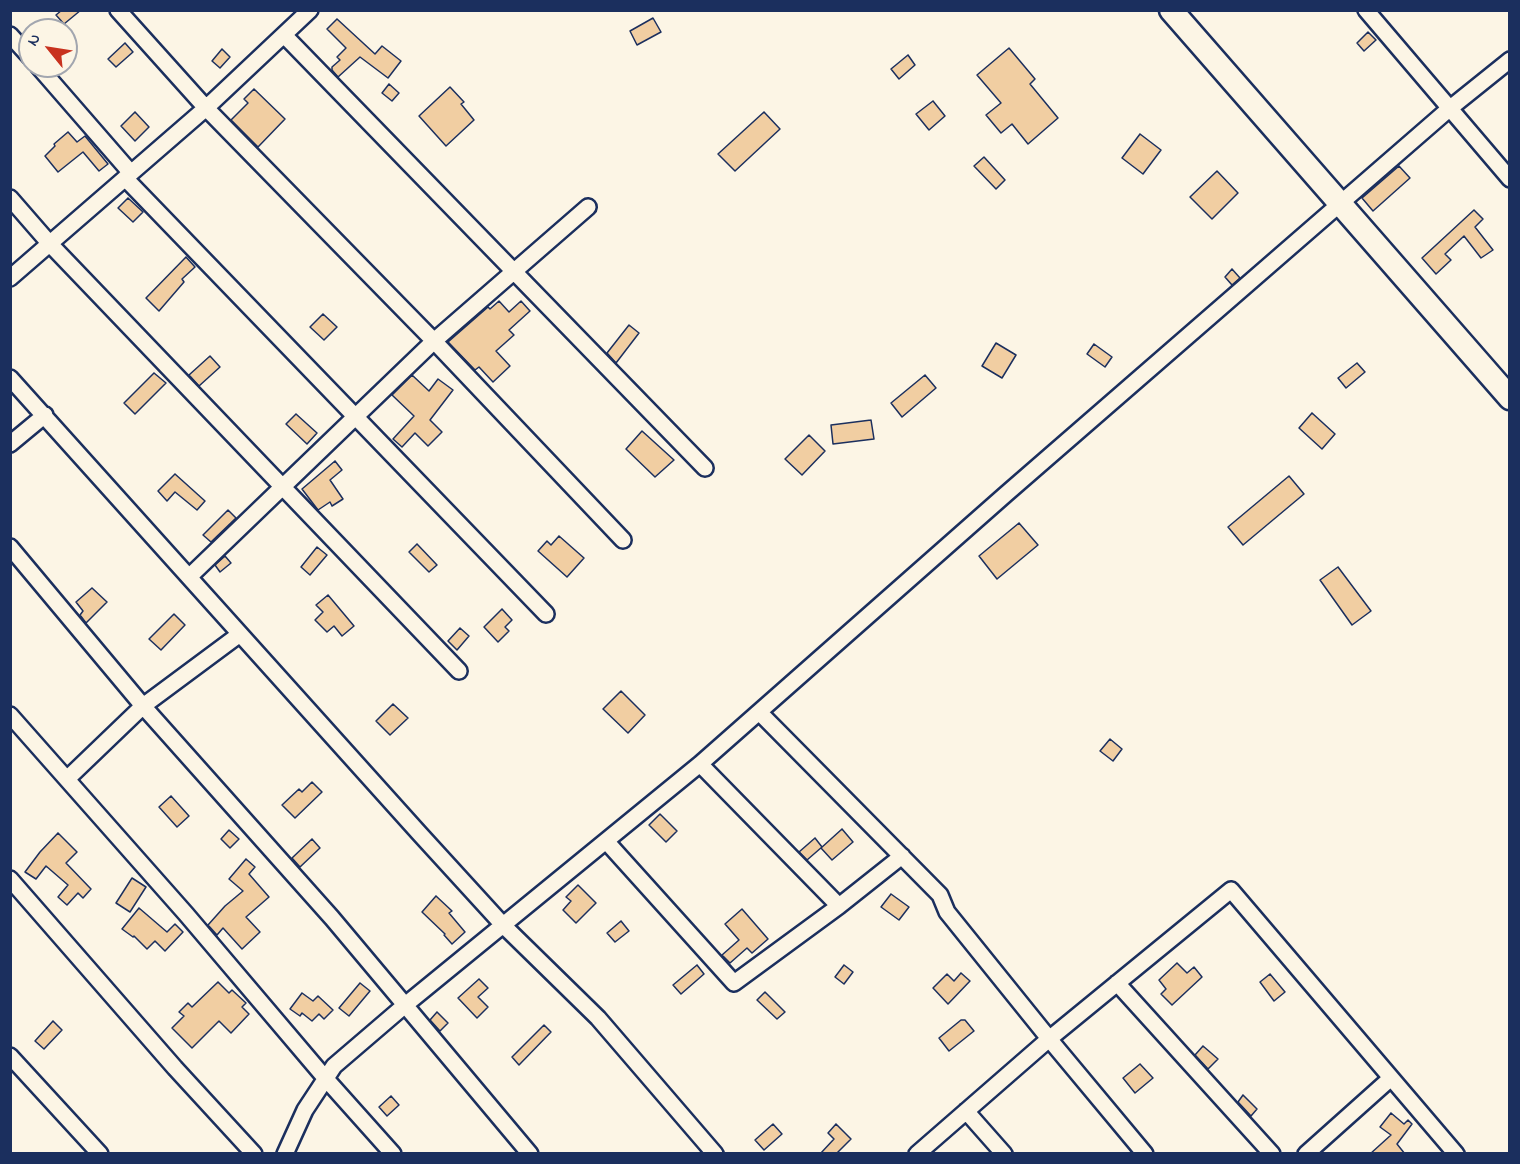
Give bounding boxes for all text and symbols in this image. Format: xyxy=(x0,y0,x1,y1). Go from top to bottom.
north arrow xyxy=(18,18,78,78)
text: N xyxy=(21,29,47,51)

